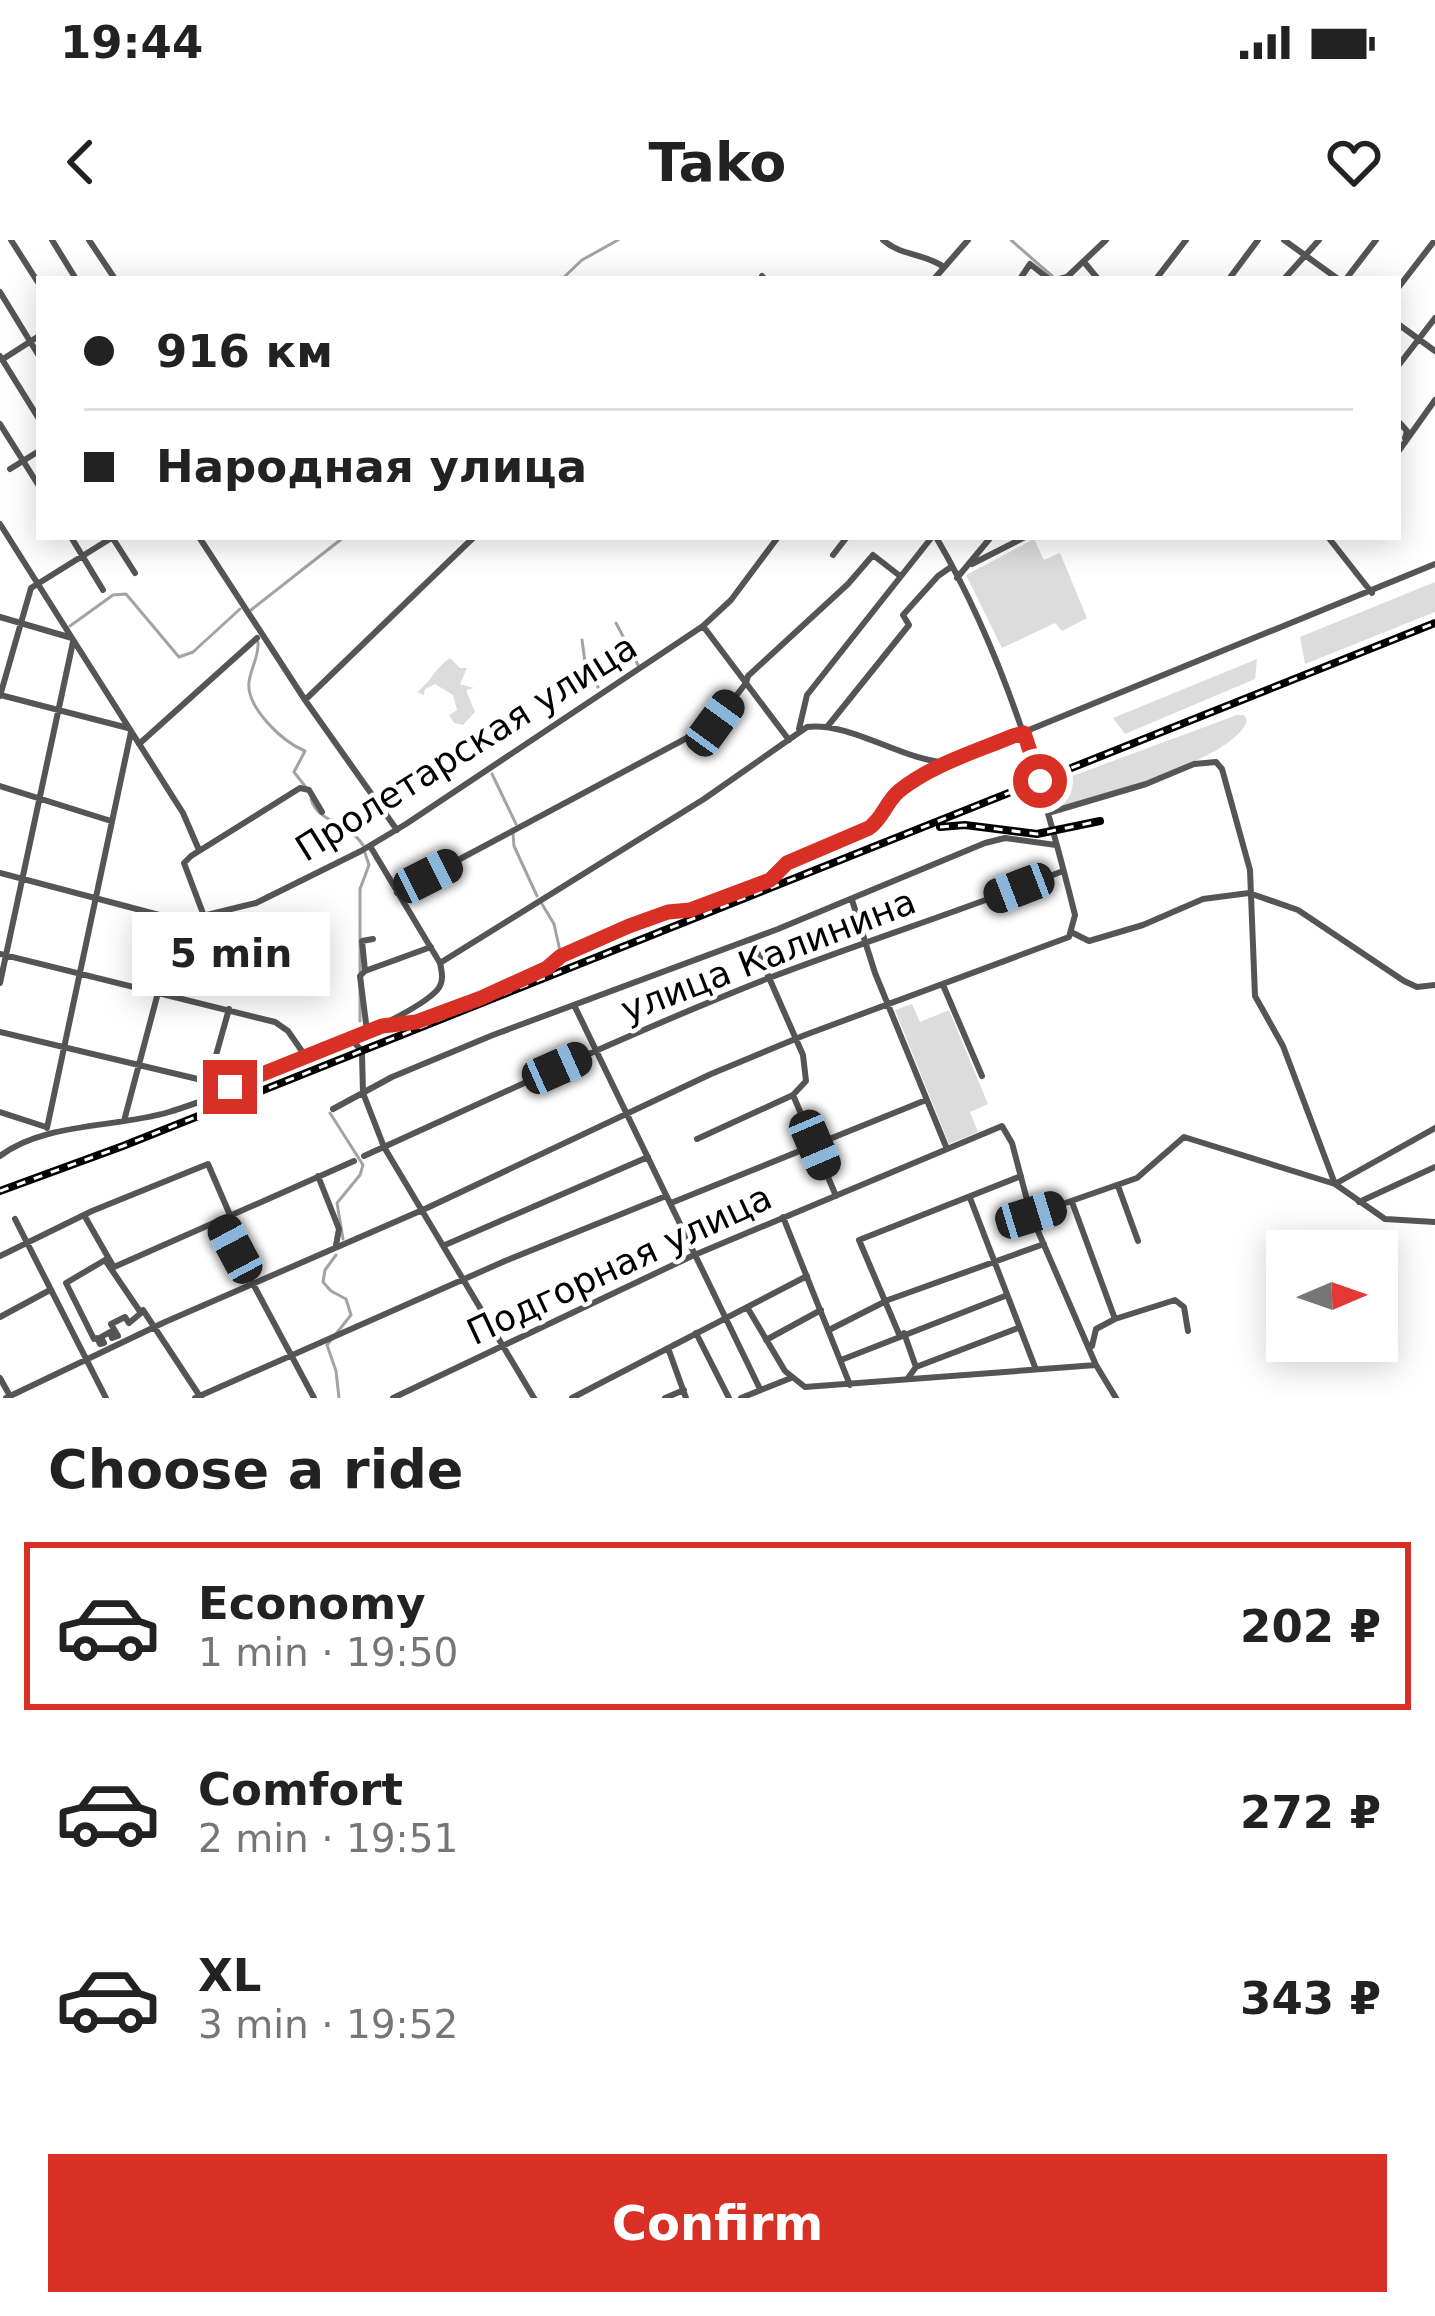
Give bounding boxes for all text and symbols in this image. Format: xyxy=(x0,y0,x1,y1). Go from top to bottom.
text: 19:44 xyxy=(60,16,203,69)
icon: back xyxy=(48,129,114,195)
icon: heart xyxy=(1321,129,1387,195)
text: Tako xyxy=(649,131,786,194)
text: 916 км xyxy=(156,325,333,378)
text: Народная улица xyxy=(156,440,587,493)
street label: Пролетарская улица xyxy=(288,626,644,869)
car xyxy=(679,683,751,763)
route start xyxy=(1013,754,1067,808)
car xyxy=(388,844,468,908)
car xyxy=(979,858,1059,918)
street label: улица Калинина xyxy=(615,880,921,1031)
callout: 5 min xyxy=(131,913,329,997)
text: 5 min xyxy=(170,931,292,976)
car xyxy=(517,1037,597,1099)
route end xyxy=(203,1060,257,1114)
car xyxy=(784,1105,846,1185)
street label: Подгорная улица xyxy=(461,1176,778,1353)
car xyxy=(991,1187,1071,1243)
car xyxy=(202,1209,268,1289)
north arrow xyxy=(1266,1230,1398,1362)
map controls xyxy=(1266,1230,1398,1362)
text: Choose a ride xyxy=(48,1438,464,1501)
icon: car xyxy=(54,1572,162,1680)
text: Economy xyxy=(198,1577,426,1630)
text: 202 ₽ xyxy=(1240,1600,1381,1653)
text: 1 min · 19:50 xyxy=(198,1630,458,1675)
icon: car xyxy=(54,1758,162,1866)
text: Comfort xyxy=(198,1763,403,1816)
text: 272 ₽ xyxy=(1240,1786,1381,1839)
text: 2 min · 19:51 xyxy=(198,1816,458,1861)
icon: car xyxy=(54,1944,162,2052)
text: XL xyxy=(198,1949,261,2002)
text: 343 ₽ xyxy=(1240,1972,1381,2025)
text: 3 min · 19:52 xyxy=(198,2002,458,2047)
button: Confirm xyxy=(48,2154,1387,2292)

